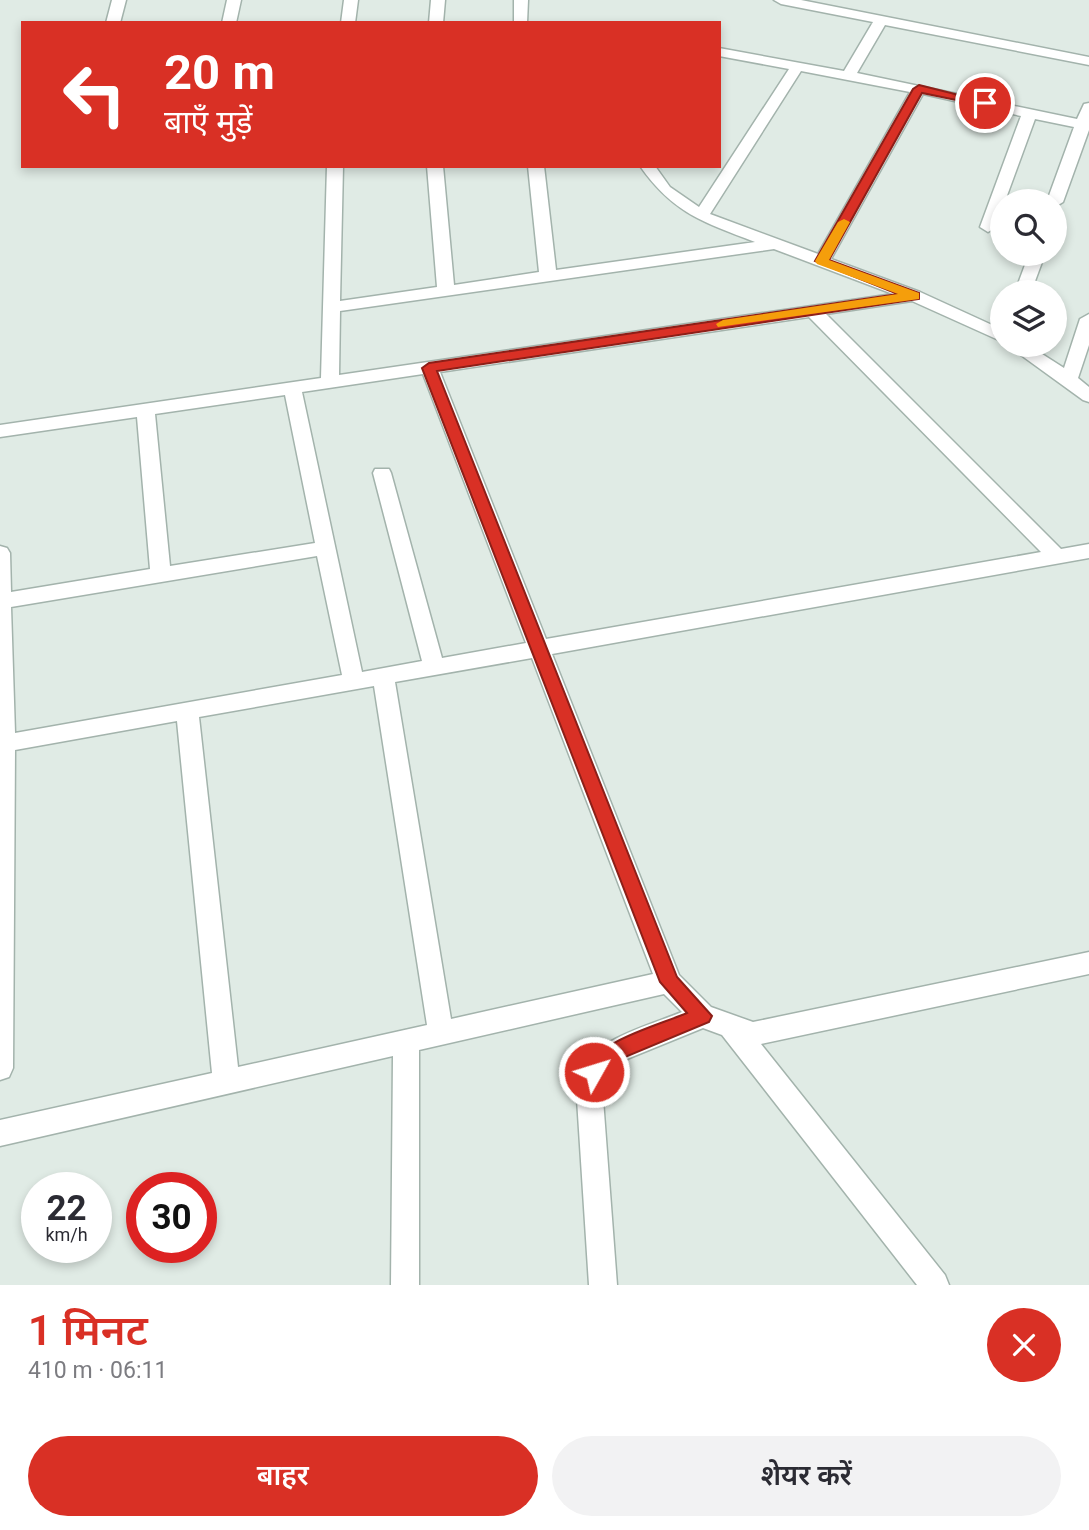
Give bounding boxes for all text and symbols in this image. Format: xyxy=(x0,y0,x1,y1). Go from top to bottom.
text: 20 m xyxy=(164,44,275,101)
icon: left xyxy=(49,49,140,140)
pin xyxy=(955,73,1015,133)
icon: arrive xyxy=(966,84,1004,122)
text: बाएँ मुड़ें xyxy=(164,103,252,141)
map controls xyxy=(990,189,1067,357)
button: search xyxy=(990,189,1067,266)
button: layers xyxy=(990,280,1067,357)
position arrow xyxy=(557,1035,631,1109)
speed limit sign: 30 xyxy=(126,1172,217,1263)
text: 22 xyxy=(46,1188,87,1229)
text: km/h xyxy=(45,1224,88,1245)
text: 1 मिनट xyxy=(28,1306,148,1355)
button: close xyxy=(987,1308,1061,1382)
text: 410 m · 06:11 xyxy=(28,1357,167,1384)
button: बाहर xyxy=(28,1436,538,1516)
button: शेयर करें xyxy=(552,1436,1061,1516)

